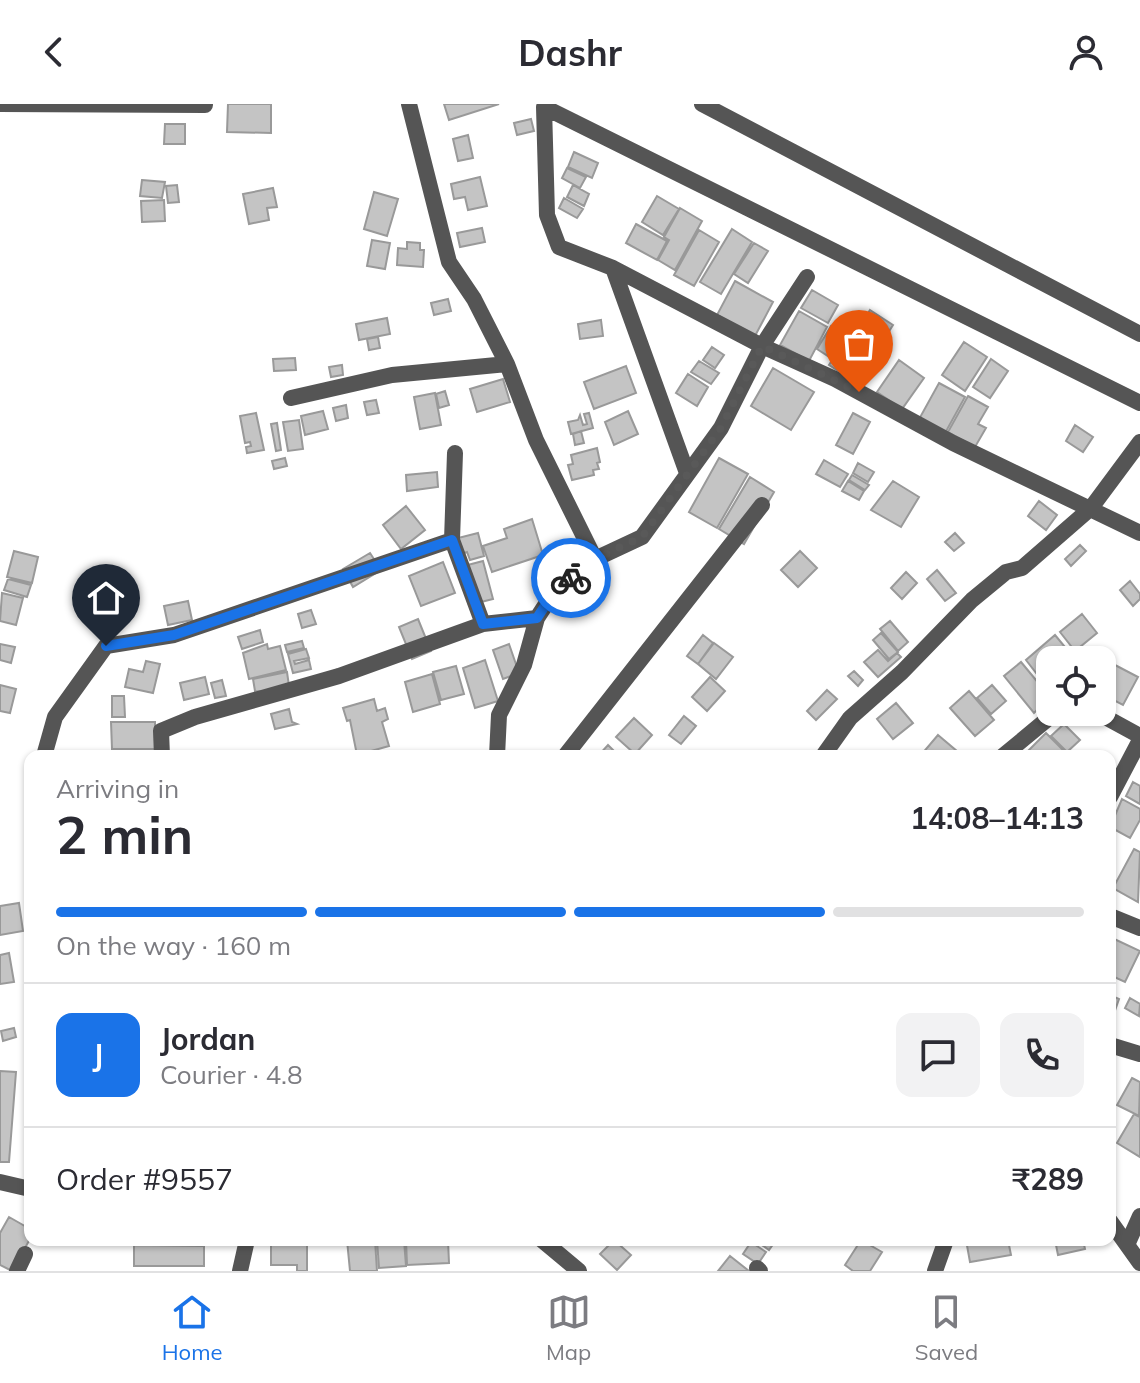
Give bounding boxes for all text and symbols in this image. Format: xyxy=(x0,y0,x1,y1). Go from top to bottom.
icon: back xyxy=(32,30,76,74)
text: Dashr xyxy=(518,30,622,75)
icon: person xyxy=(1064,30,1108,74)
pin xyxy=(825,310,893,392)
icon: bag xyxy=(837,322,881,366)
courier xyxy=(531,538,611,618)
icon: bike xyxy=(549,556,593,600)
pin xyxy=(72,564,140,646)
icon: home xyxy=(84,576,128,620)
map controls xyxy=(1036,646,1116,726)
button: locate xyxy=(1036,646,1116,726)
text: Arriving in xyxy=(56,772,179,805)
text: 14:08–14:13 xyxy=(910,799,1084,837)
text: 2 min xyxy=(56,802,193,867)
text: On the way · 160 m xyxy=(56,929,291,962)
button: chat xyxy=(896,1013,980,1097)
button: phone xyxy=(1000,1013,1084,1097)
text: Jordan xyxy=(160,1020,255,1058)
text: J xyxy=(93,1036,103,1074)
text: Courier · 4.8 xyxy=(160,1058,303,1091)
text: Order #9557 xyxy=(56,1160,233,1198)
text: ₹289 xyxy=(1012,1160,1084,1198)
tab: Home xyxy=(162,1290,222,1366)
tab: Map xyxy=(546,1290,591,1366)
tab: Saved xyxy=(915,1290,978,1366)

